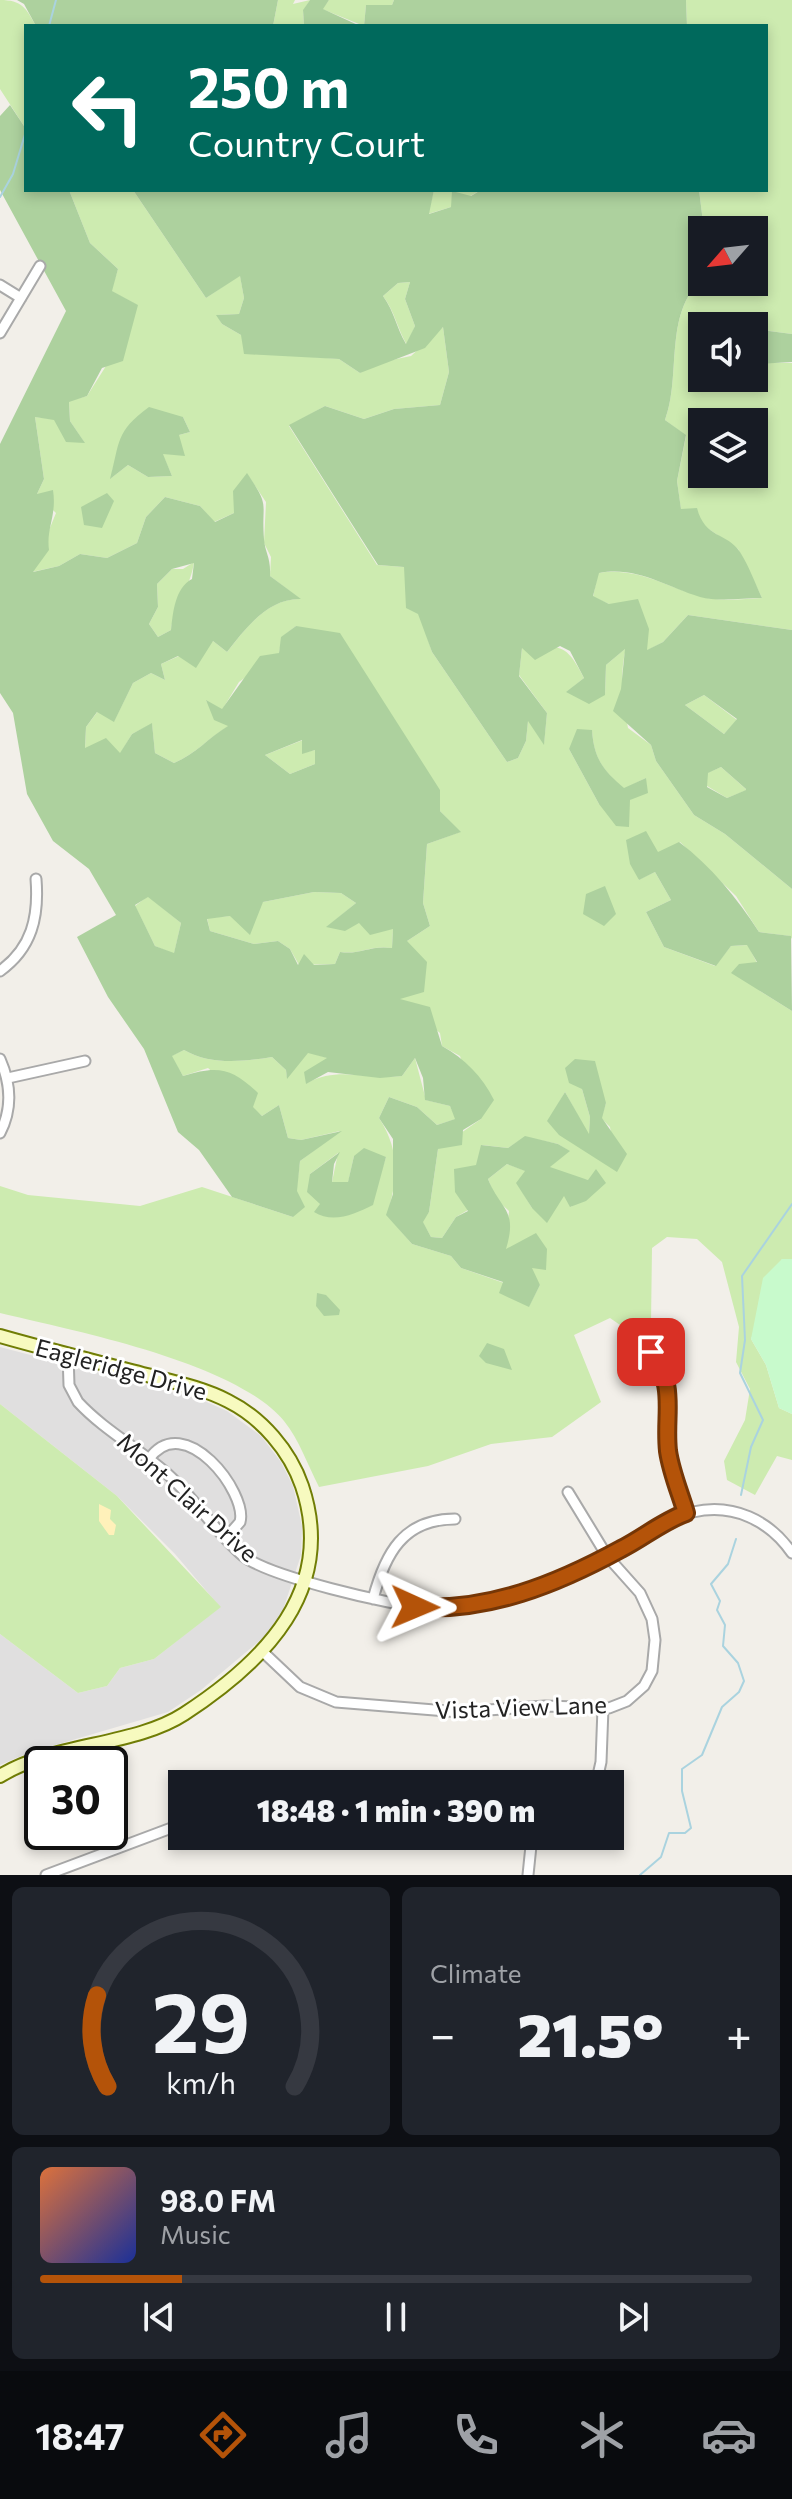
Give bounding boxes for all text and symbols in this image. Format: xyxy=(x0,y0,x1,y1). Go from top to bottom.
text: 250 m xyxy=(188,51,349,120)
icon: left xyxy=(56,56,160,160)
text: Country Court xyxy=(188,120,425,164)
north arrow xyxy=(688,216,768,296)
map controls xyxy=(688,216,768,488)
button: sound xyxy=(688,312,768,392)
button: layers xyxy=(688,408,768,488)
pin xyxy=(617,1318,685,1386)
icon: arrive xyxy=(629,1330,673,1374)
street label: Eagleridge Drive xyxy=(33,1332,210,1405)
street label: Mont Clair Drive xyxy=(112,1426,264,1568)
position arrow xyxy=(373,1565,457,1649)
street label: Vista View Lane xyxy=(434,1689,607,1724)
speed limit sign: 30 xyxy=(24,1746,128,1850)
text: 18:48 · 1 min · 390 m xyxy=(257,1791,535,1828)
text: Climate xyxy=(430,1957,522,1988)
text: 29 xyxy=(152,1968,250,2070)
text: 21.5° xyxy=(517,1996,664,2069)
text: − xyxy=(430,2006,455,2060)
text: + xyxy=(726,2006,752,2060)
text: km/h xyxy=(166,2065,236,2100)
text: 98.0 FM xyxy=(160,2181,276,2218)
text: Music xyxy=(160,2218,231,2249)
icon: previous xyxy=(137,2295,181,2339)
icon: pause xyxy=(374,2295,418,2339)
icon: next xyxy=(611,2295,655,2339)
icon: directions xyxy=(195,2407,251,2463)
icon: music xyxy=(321,2407,377,2463)
icon: phone xyxy=(448,2407,504,2463)
icon: climate xyxy=(574,2407,630,2463)
icon: car xyxy=(701,2407,757,2463)
text: 18:47 xyxy=(35,2413,124,2457)

